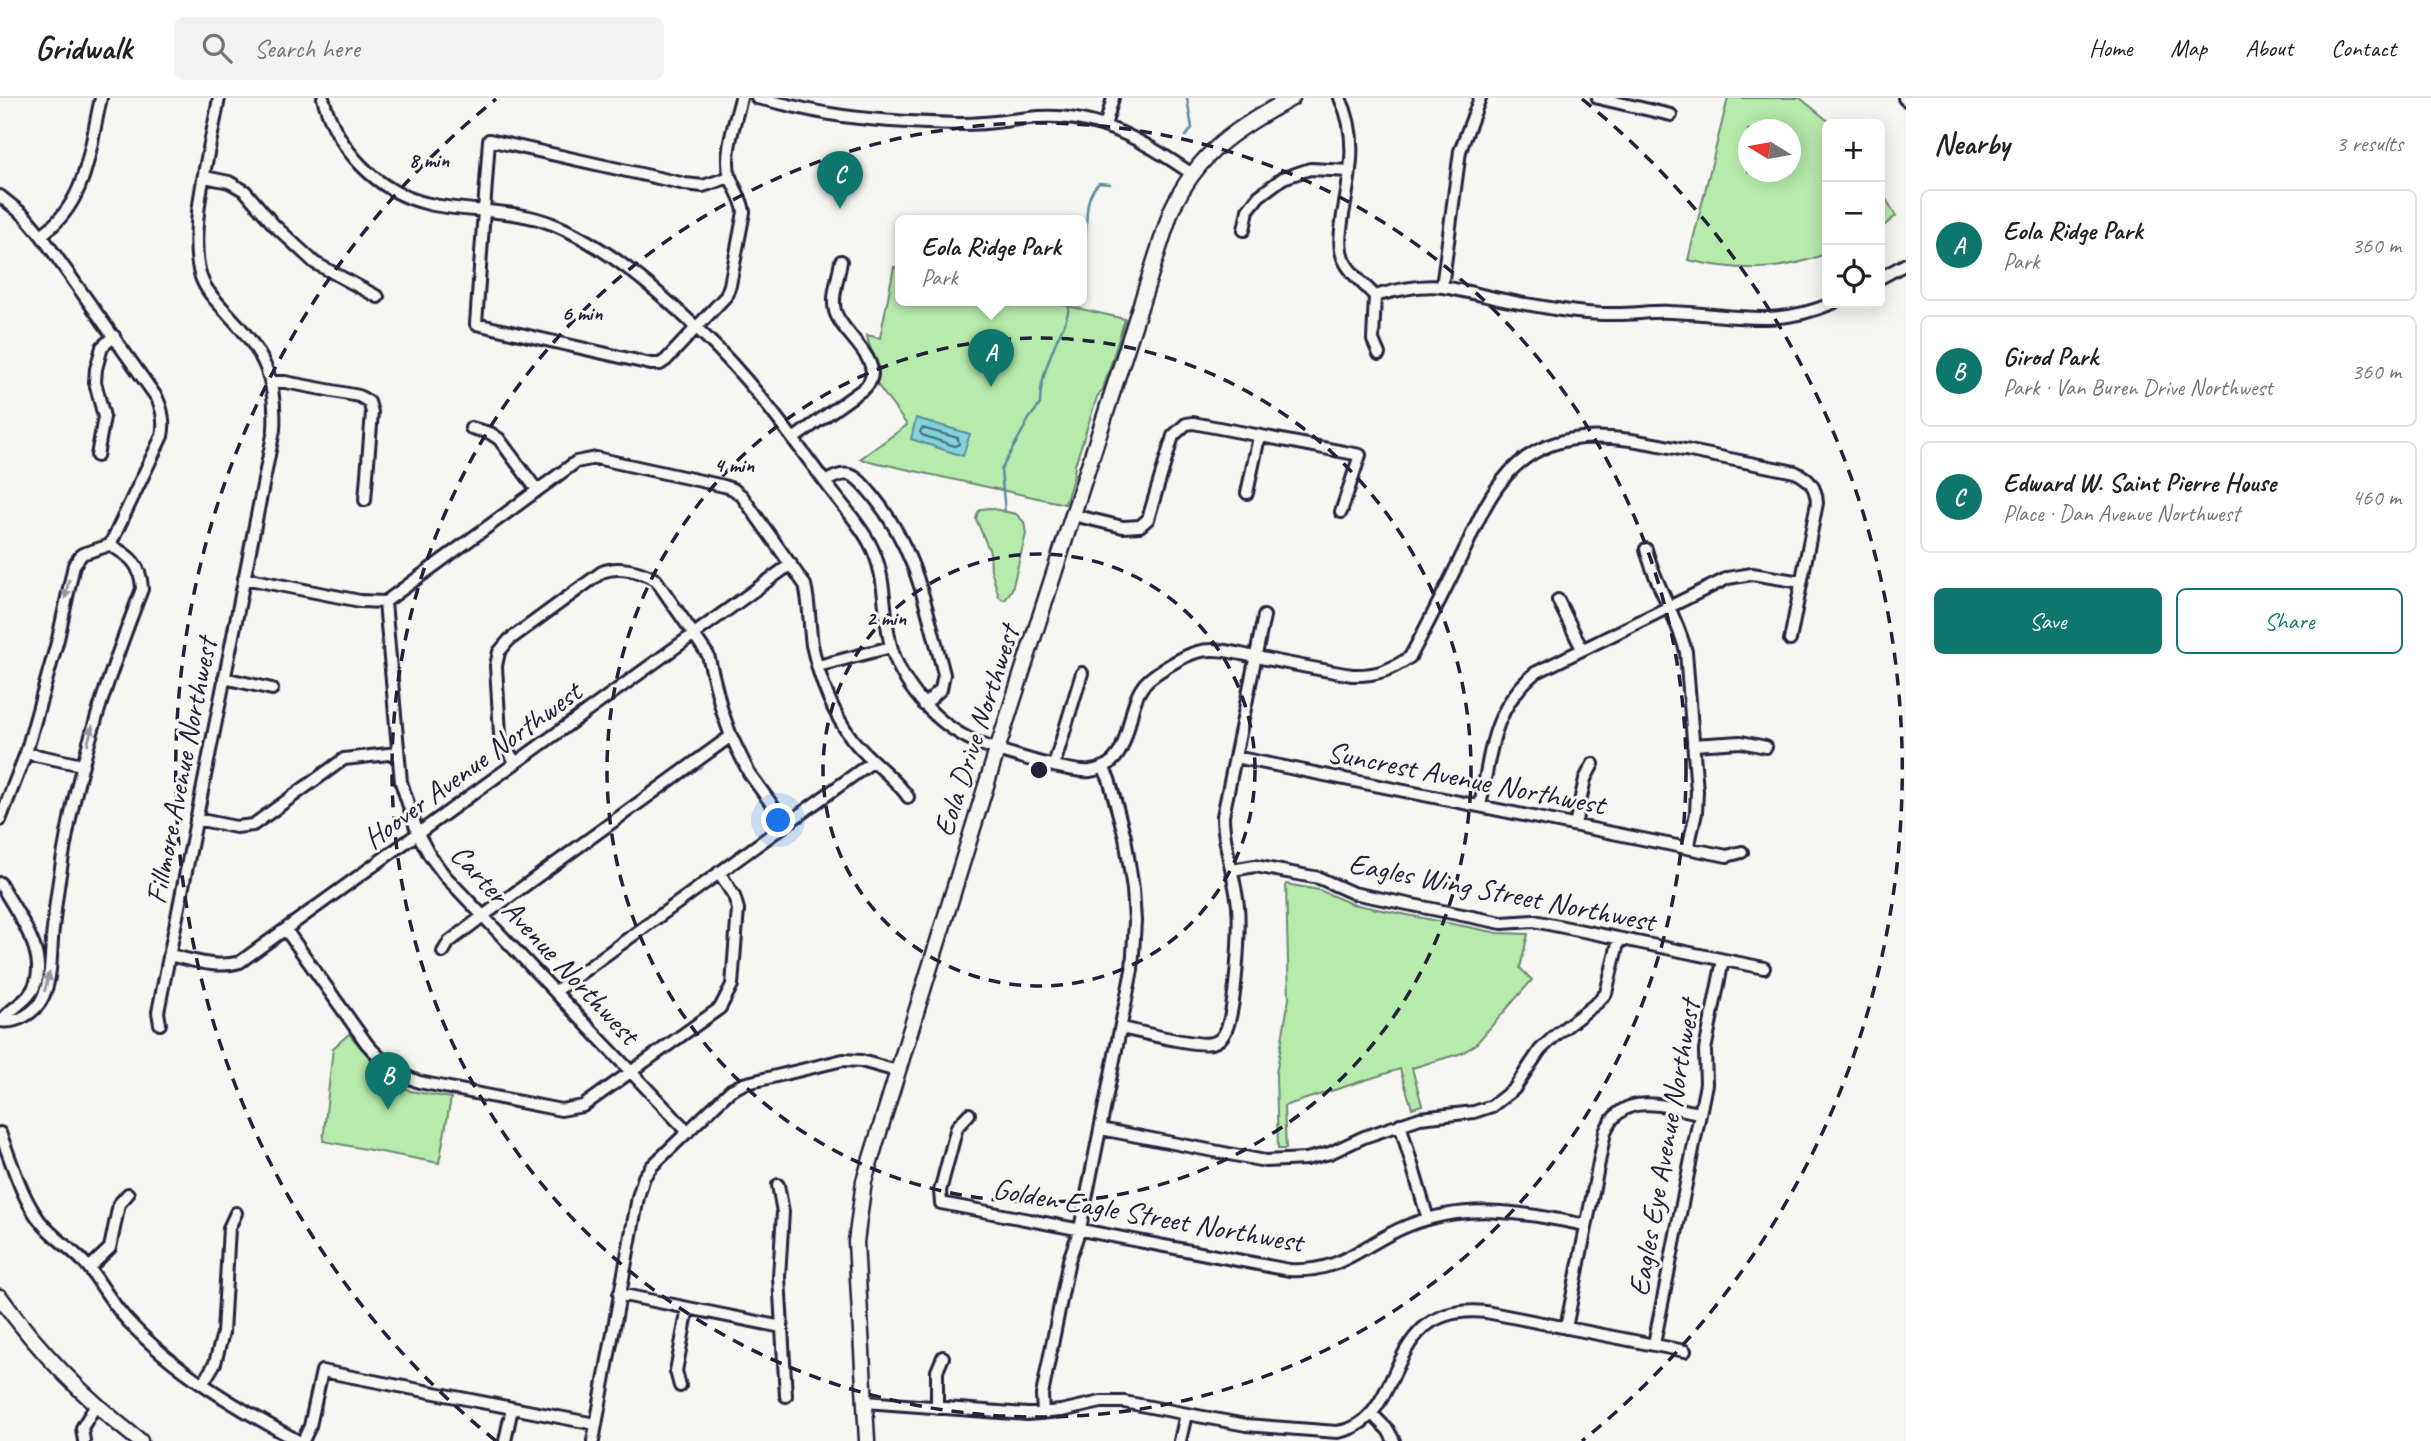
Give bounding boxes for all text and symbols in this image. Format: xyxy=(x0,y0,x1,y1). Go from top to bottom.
search box xyxy=(174,17,664,80)
text: Gridwalk xyxy=(35,27,132,69)
icon: search xyxy=(198,29,236,67)
text: Search here xyxy=(254,32,360,65)
text: Home xyxy=(2089,33,2132,63)
text: Map xyxy=(2170,33,2207,63)
text: About xyxy=(2245,33,2293,63)
text: Contact xyxy=(2331,33,2396,63)
north arrow xyxy=(1738,119,1801,182)
map controls xyxy=(1822,119,1885,308)
button: + xyxy=(1822,119,1885,182)
text: Nearby xyxy=(1934,125,2010,163)
text: 3 results xyxy=(2336,129,2403,158)
text: 8 min xyxy=(409,147,449,173)
pin: C xyxy=(817,151,863,209)
button: − xyxy=(1822,182,1885,245)
text: Eola Ridge Park xyxy=(2003,214,2142,247)
popup xyxy=(895,215,1087,306)
text: Eola Ridge Park xyxy=(921,230,1061,263)
text: A xyxy=(1953,231,1965,260)
text: 360 m xyxy=(2352,231,2401,260)
button: locate xyxy=(1822,245,1885,308)
text: Park xyxy=(2003,247,2039,276)
text: Park xyxy=(921,263,958,292)
text: 6 min xyxy=(562,300,603,326)
pin: A xyxy=(968,329,1014,387)
text: Girod Park xyxy=(2003,340,2098,373)
text: B xyxy=(1953,357,1965,386)
text: 360 m xyxy=(2352,357,2401,386)
text: Park · Van Buren Drive Northwest xyxy=(2003,373,2273,402)
text: 4 min xyxy=(714,452,754,478)
text: Edward W. Saint Pierre House xyxy=(2003,466,2276,499)
text: C xyxy=(1954,483,1964,512)
text: 460 m xyxy=(2352,483,2401,512)
text: Place · Dan Avenue Northwest xyxy=(2003,499,2240,528)
one-way arrow xyxy=(62,578,73,600)
button: Save xyxy=(1934,588,2162,654)
button: Share xyxy=(2176,588,2403,654)
text: 2 min xyxy=(866,605,906,631)
street label: Eola Drive Northwest xyxy=(924,617,1029,841)
street label: Fillmore Avenue Northwest xyxy=(137,631,226,907)
street label: Hoover Avenue Northwest xyxy=(355,671,591,857)
one-way arrow xyxy=(85,723,96,745)
street label: Suncrest Avenue Northwest xyxy=(1324,732,1611,824)
centre of rings xyxy=(1027,758,1051,782)
your location xyxy=(761,803,795,837)
street label: Carter Avenue Northwest xyxy=(442,836,650,1054)
street label: Eagles Wing Street Northwest xyxy=(1346,844,1661,941)
one-way arrow xyxy=(43,971,53,992)
street label: Eagles Eye Avenue Northwest xyxy=(1619,993,1709,1299)
pin: B xyxy=(365,1052,411,1110)
street label: Golden Eagle Street Northwest xyxy=(990,1169,1309,1261)

